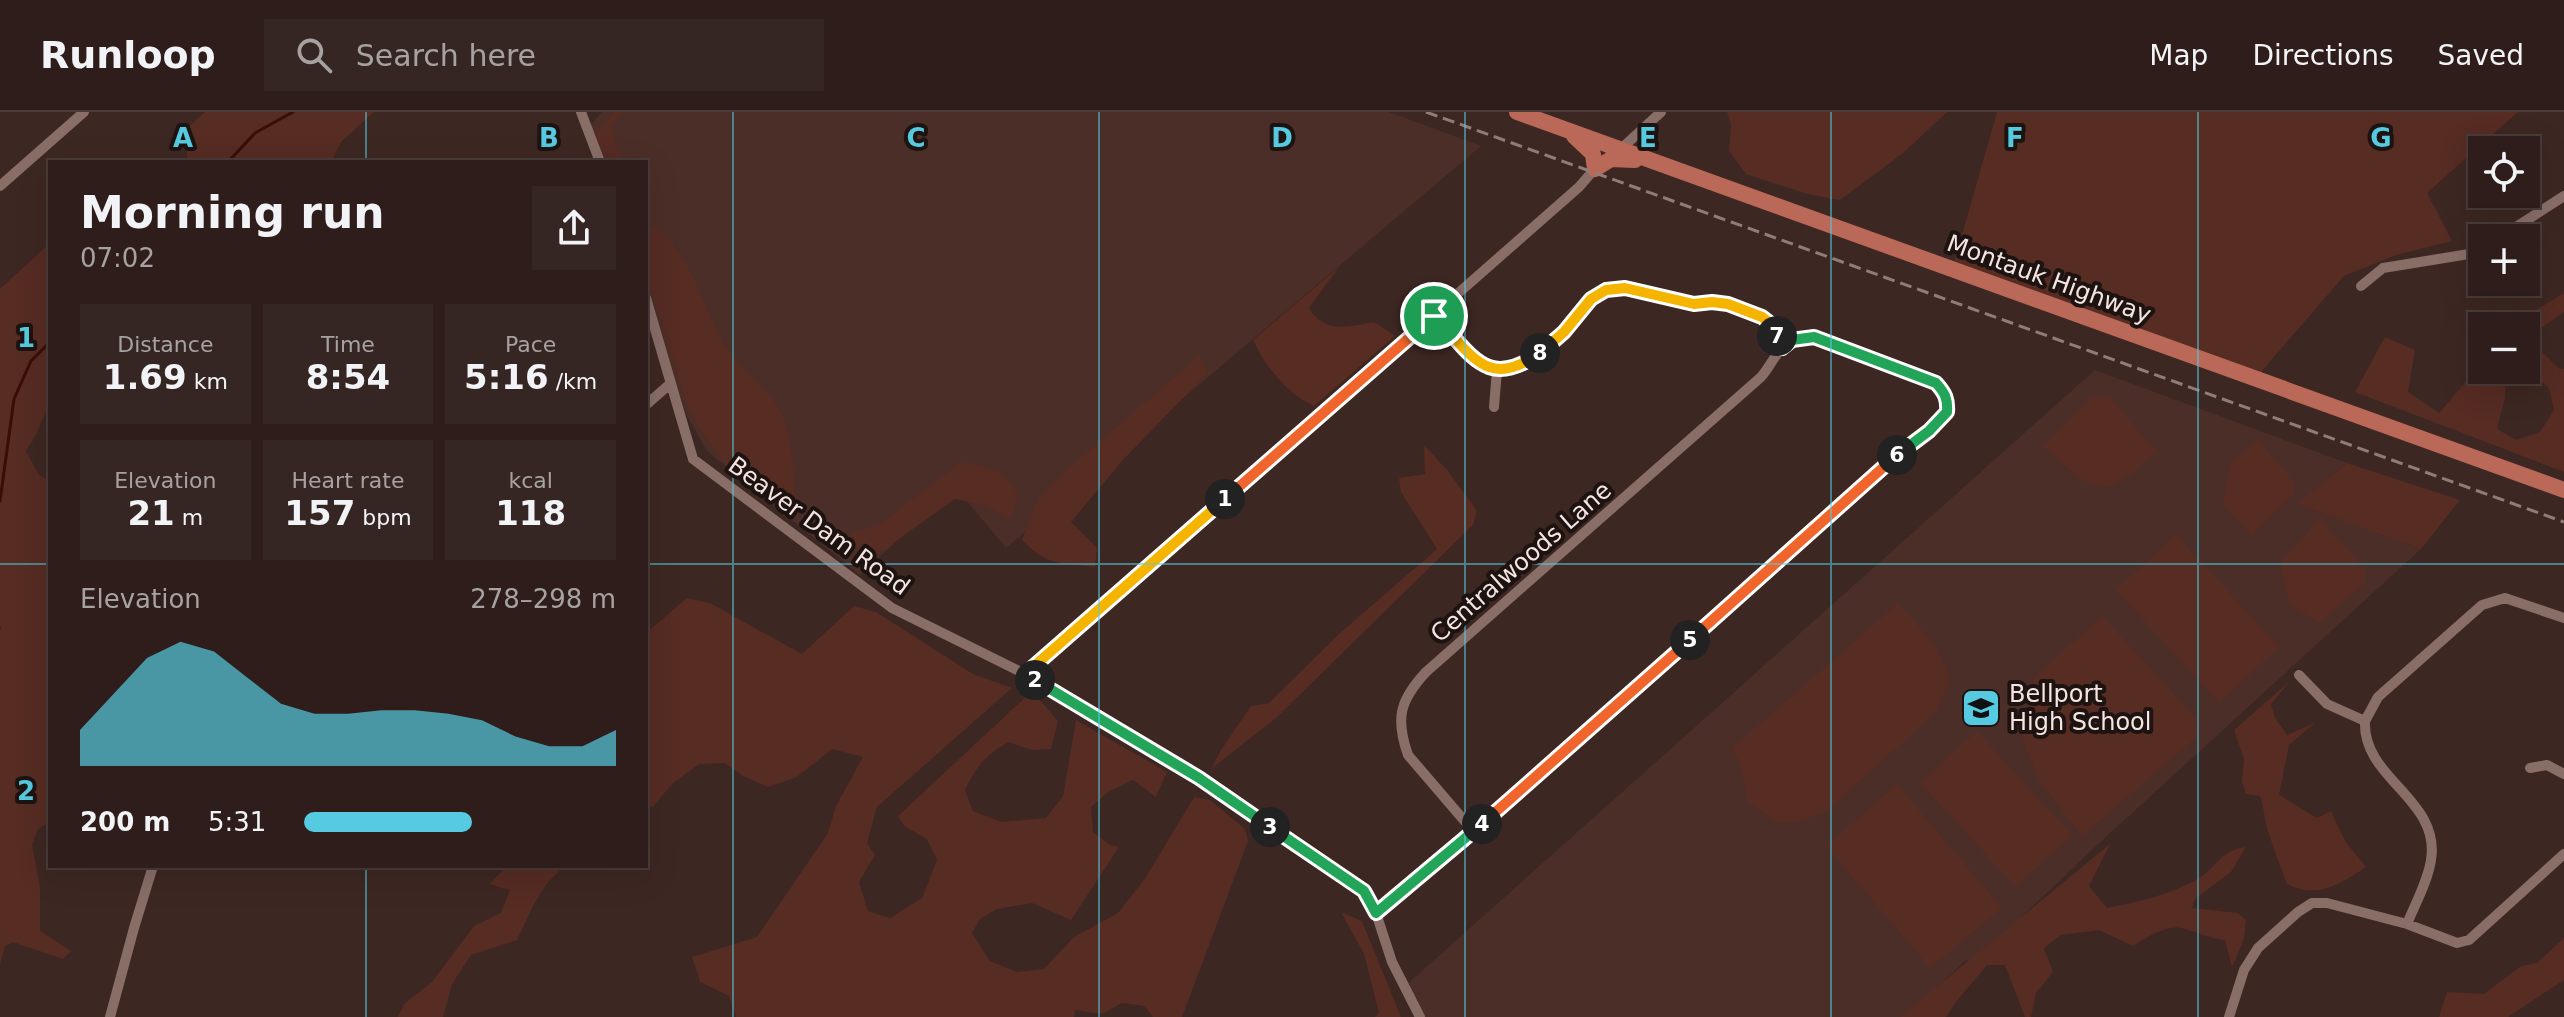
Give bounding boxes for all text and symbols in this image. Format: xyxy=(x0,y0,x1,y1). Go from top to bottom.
search box xyxy=(264,19,824,91)
text: Runloop xyxy=(40,33,216,77)
icon: search xyxy=(292,33,336,77)
text: Search here xyxy=(356,38,536,73)
text: Map xyxy=(2149,39,2208,72)
text: Directions xyxy=(2252,39,2393,72)
text: Saved xyxy=(2437,39,2524,72)
text: A xyxy=(173,123,193,153)
text: B xyxy=(539,123,559,153)
text: C xyxy=(906,123,926,153)
text: D xyxy=(1271,123,1293,153)
text: E xyxy=(1639,123,1657,153)
text: F xyxy=(2006,123,2024,153)
text: G xyxy=(2370,123,2392,153)
map controls xyxy=(2468,136,2540,384)
button: locate xyxy=(2468,136,2540,208)
button: share xyxy=(532,186,616,270)
text: Morning run xyxy=(80,187,385,238)
button: + xyxy=(2468,224,2540,296)
street label: Montauk Highway xyxy=(1943,229,2155,329)
text: 07:02 xyxy=(80,243,155,273)
pin xyxy=(1400,282,1468,350)
icon: arrive xyxy=(1412,294,1456,338)
button: − xyxy=(2468,312,2540,384)
pin: 7 xyxy=(1757,316,1797,356)
text: 1 xyxy=(17,323,35,353)
text: 7 xyxy=(1769,323,1785,348)
text: Distance xyxy=(117,332,213,357)
text: Time xyxy=(321,332,375,357)
text: Pace xyxy=(505,332,556,357)
pin: 8 xyxy=(1520,333,1560,373)
text: 8 xyxy=(1532,340,1548,365)
text: 1.69 xyxy=(103,357,187,397)
text: 8:54 xyxy=(306,357,390,397)
text: 5:16 xyxy=(464,357,549,397)
text: km xyxy=(187,369,228,394)
text: /km xyxy=(549,369,597,394)
pin: 6 xyxy=(1877,435,1917,475)
text: 6 xyxy=(1889,442,1905,467)
street label: Beaver Dam Road xyxy=(723,451,915,601)
text: Elevation xyxy=(114,468,216,493)
text: Heart rate xyxy=(292,468,404,493)
text: kcal xyxy=(508,468,553,493)
street label: Centralwoods Lane xyxy=(1425,476,1617,648)
pin: 1 xyxy=(1205,479,1245,519)
text: 1 xyxy=(1217,486,1233,511)
text: 21 xyxy=(127,493,175,533)
text: 157 xyxy=(284,493,355,533)
text: 118 xyxy=(495,493,566,533)
text: m xyxy=(175,505,203,530)
text: bpm xyxy=(355,505,412,530)
text: Elevation xyxy=(80,584,201,614)
text: 278–298 m xyxy=(470,584,616,614)
pin: 5 xyxy=(1670,620,1710,660)
text: 5 xyxy=(1682,627,1698,652)
pin: 2 xyxy=(1015,660,1055,700)
text: 2 xyxy=(1027,667,1043,692)
place label: Bellport High School xyxy=(2009,680,2151,736)
school or university icon: Bellport High School xyxy=(1960,687,2002,729)
text: 2 xyxy=(17,776,35,806)
pin: 4 xyxy=(1462,804,1502,844)
text: 200 m xyxy=(80,807,170,837)
text: 5:31 xyxy=(208,807,266,837)
pin: 3 xyxy=(1250,807,1290,847)
text: 4 xyxy=(1474,811,1490,836)
text: 3 xyxy=(1262,814,1278,839)

